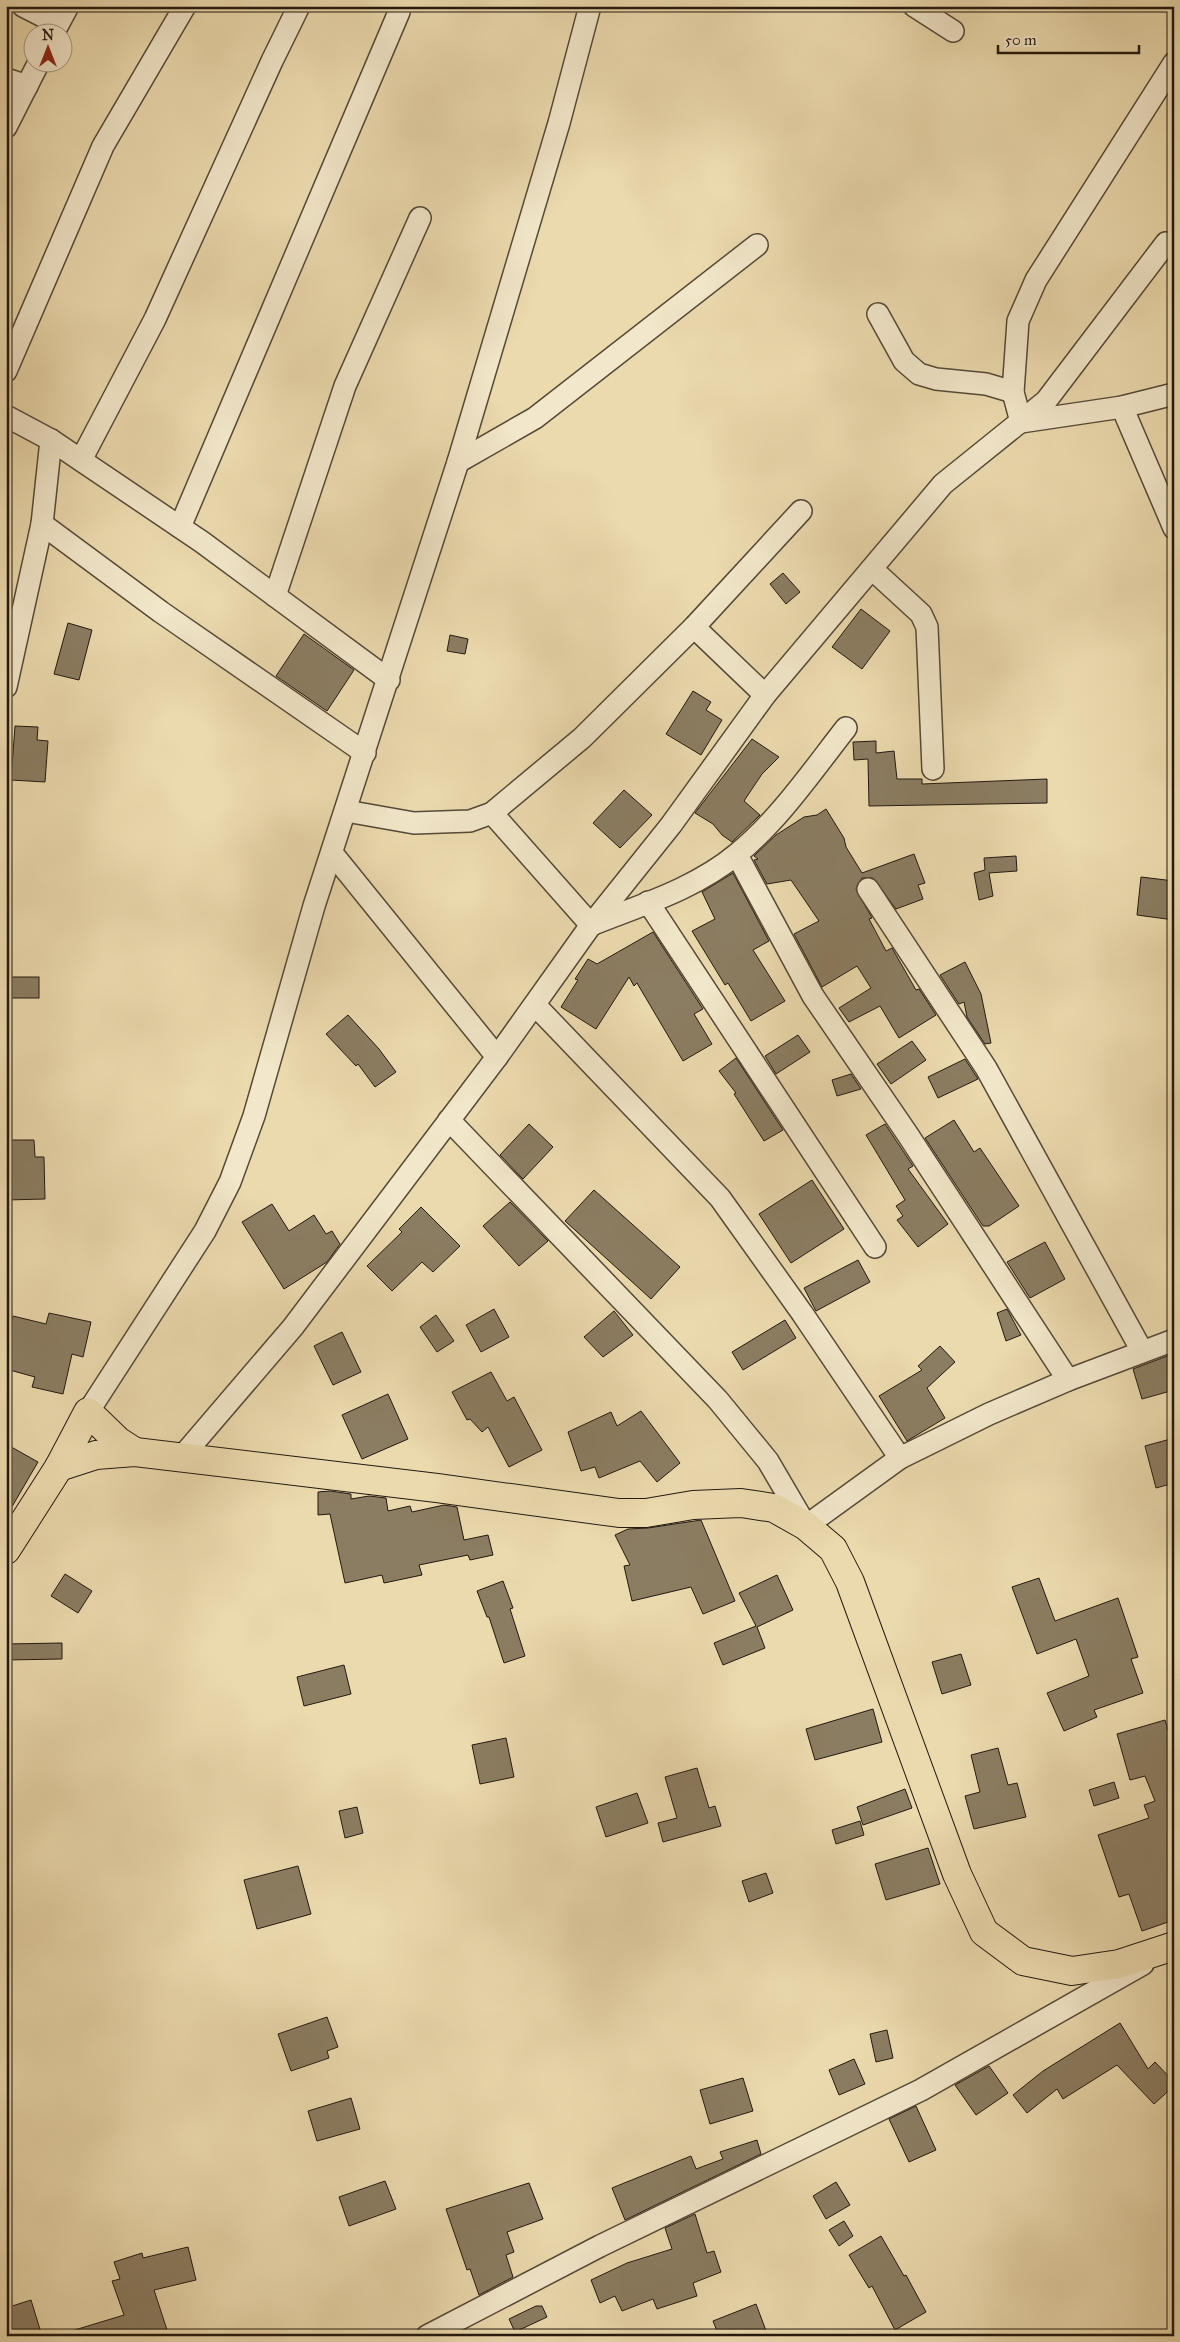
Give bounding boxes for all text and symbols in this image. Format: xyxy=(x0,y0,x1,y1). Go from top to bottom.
north arrow xyxy=(22,22,72,72)
scale bar xyxy=(998,22,1139,54)
text: N xyxy=(42,27,54,44)
text: 50 m xyxy=(1005,31,1037,49)

